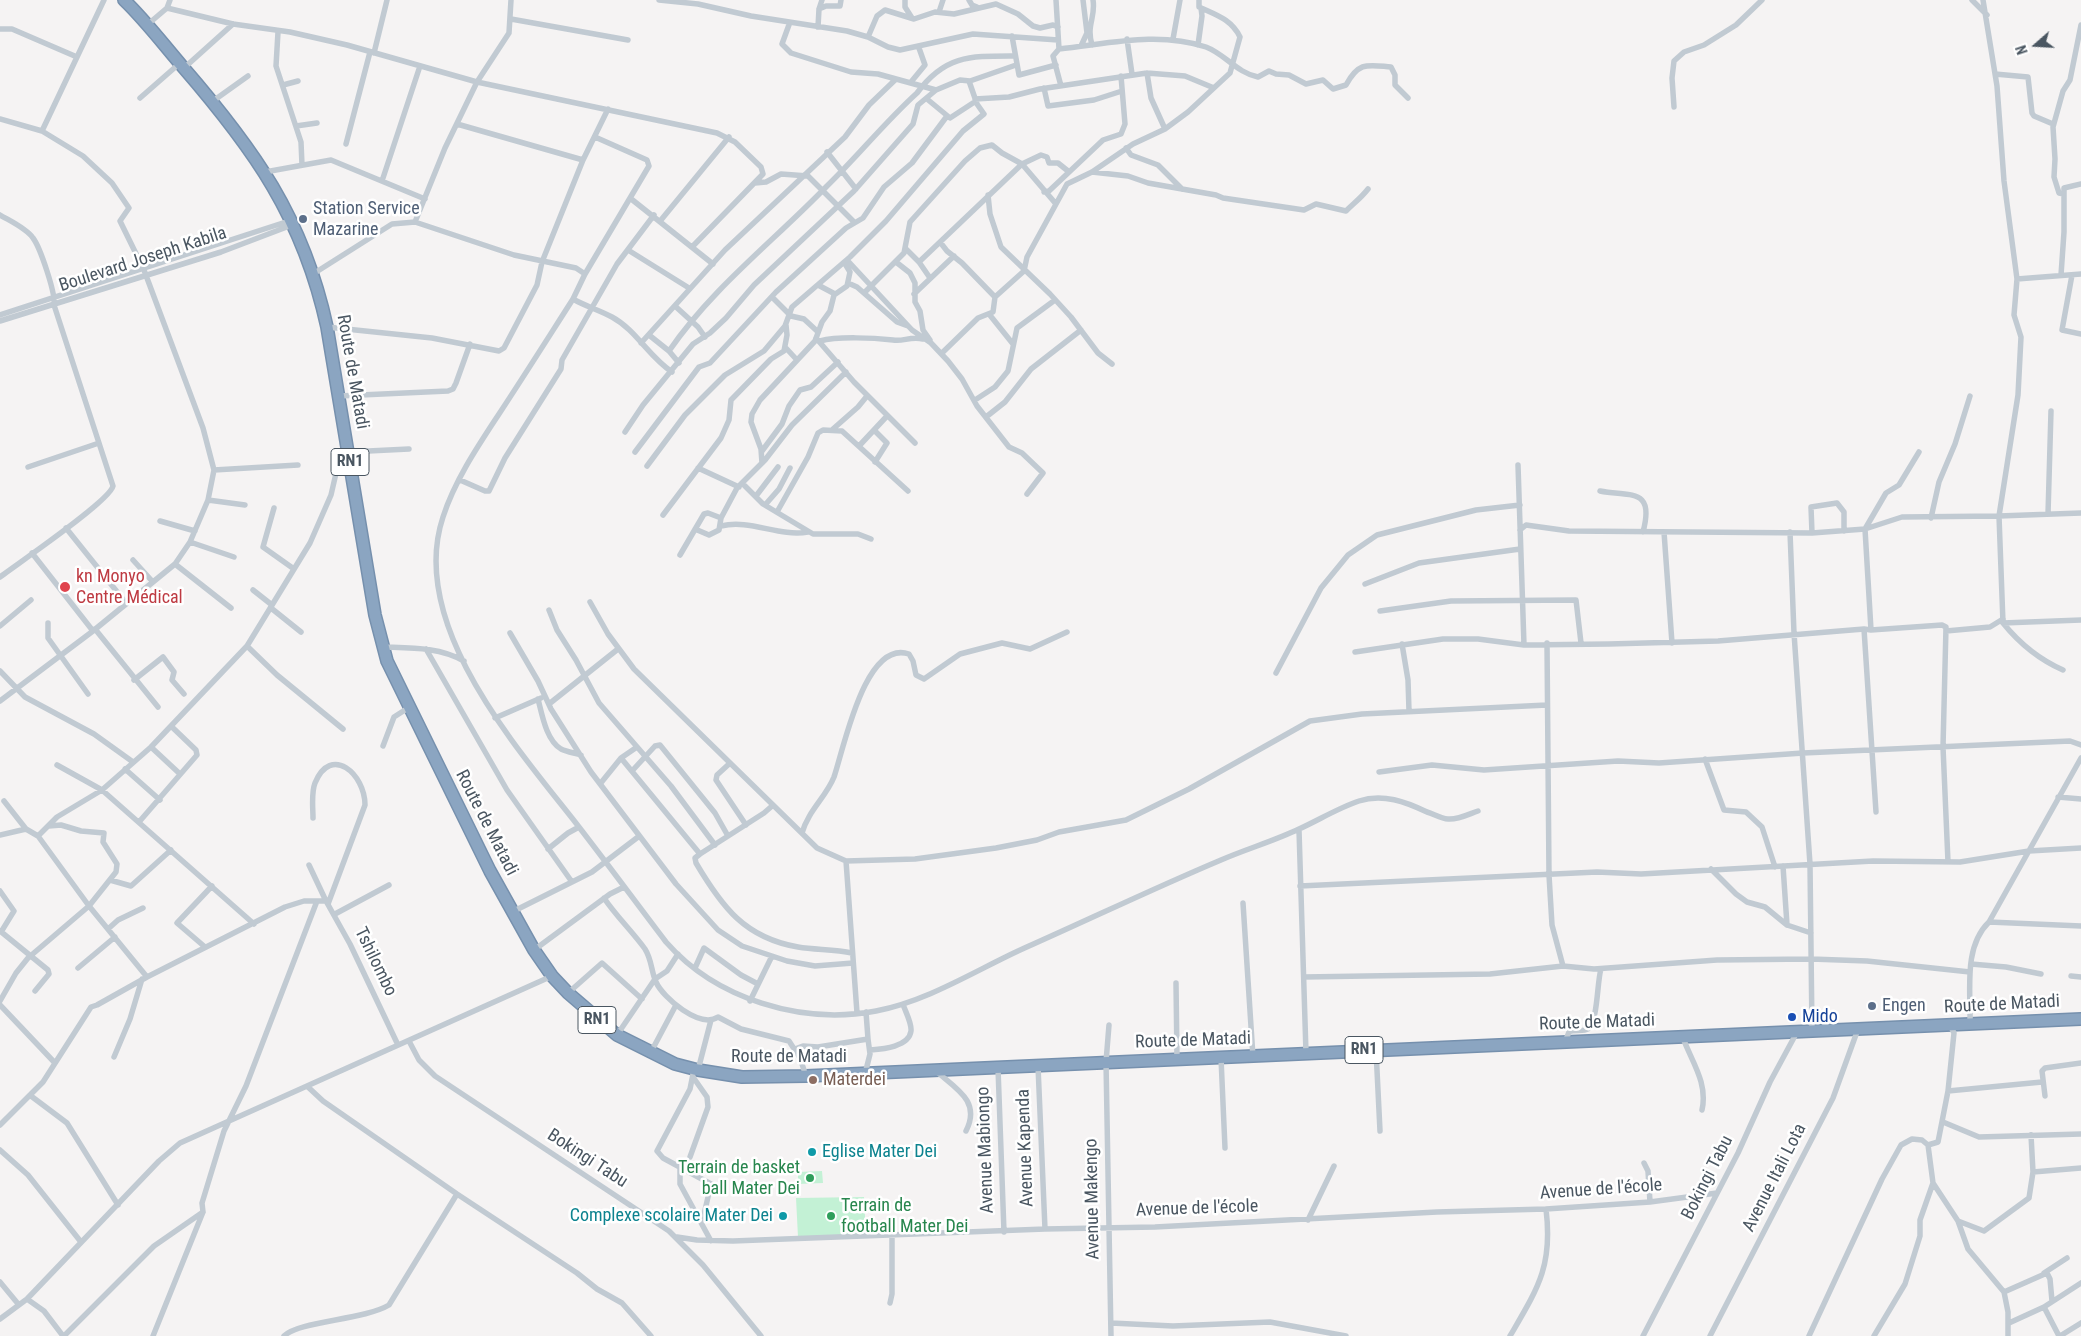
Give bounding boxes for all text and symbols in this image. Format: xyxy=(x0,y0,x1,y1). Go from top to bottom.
north arrow xyxy=(2011,20,2061,70)
text: N xyxy=(2013,43,2031,57)
place label: Station Service Mazarine xyxy=(313,198,420,240)
marker: Station Service Mazarine xyxy=(297,213,309,225)
street label: Boulevard Joseph Kabila xyxy=(57,223,229,297)
street label: Route de Matadi xyxy=(331,313,373,431)
road number: RN1 xyxy=(331,448,369,476)
place label: kn Monyo Centre Médical xyxy=(76,566,183,608)
marker: kn Monyo Centre Médical xyxy=(58,580,72,594)
street label: Route de Matadi xyxy=(450,766,522,880)
street label: Tshilombo xyxy=(349,924,401,1000)
street label: Route de Matadi xyxy=(1944,991,2060,1019)
place label: Engen xyxy=(1882,995,1926,1017)
marker: Engen xyxy=(1866,1000,1878,1012)
road number: RN1 xyxy=(578,1006,616,1034)
place label: Mido xyxy=(1802,1006,1838,1028)
street label: Route de Matadi xyxy=(1539,1010,1655,1036)
marker: Mido xyxy=(1786,1011,1798,1023)
street label: Route de Matadi xyxy=(1135,1028,1251,1054)
road number: RN1 xyxy=(1345,1036,1383,1064)
street label: Route de Matadi xyxy=(731,1046,847,1068)
place label: Materdei xyxy=(823,1069,886,1091)
marker: Materdei xyxy=(807,1074,819,1086)
street label: Avenue Mabiongo xyxy=(973,1086,999,1214)
street label: Avenue Kapenda xyxy=(1013,1089,1039,1207)
street label: Avenue Itali Lota xyxy=(1739,1120,1811,1236)
street label: Bokingi Tabu xyxy=(543,1125,631,1193)
street label: Bokingi Tabu xyxy=(1678,1132,1738,1224)
street label: Avenue Makengo xyxy=(1081,1138,1105,1260)
place label: Eglise Mater Dei xyxy=(822,1141,937,1163)
marker: Eglise Mater Dei xyxy=(806,1146,818,1158)
place label: Terrain de basket ball Mater Dei xyxy=(678,1157,800,1200)
marker: Terrain de basket ball Mater Dei xyxy=(804,1172,816,1184)
street label: Avenue de l'école xyxy=(1539,1175,1663,1205)
place label: Terrain de football Mater Dei xyxy=(841,1195,968,1238)
street label: Avenue de l'école xyxy=(1135,1196,1259,1222)
place label: Complexe scolaire Mater Dei xyxy=(570,1205,773,1227)
marker: Complexe scolaire Mater Dei xyxy=(777,1210,789,1222)
marker: Terrain de football Mater Dei xyxy=(825,1210,837,1222)

